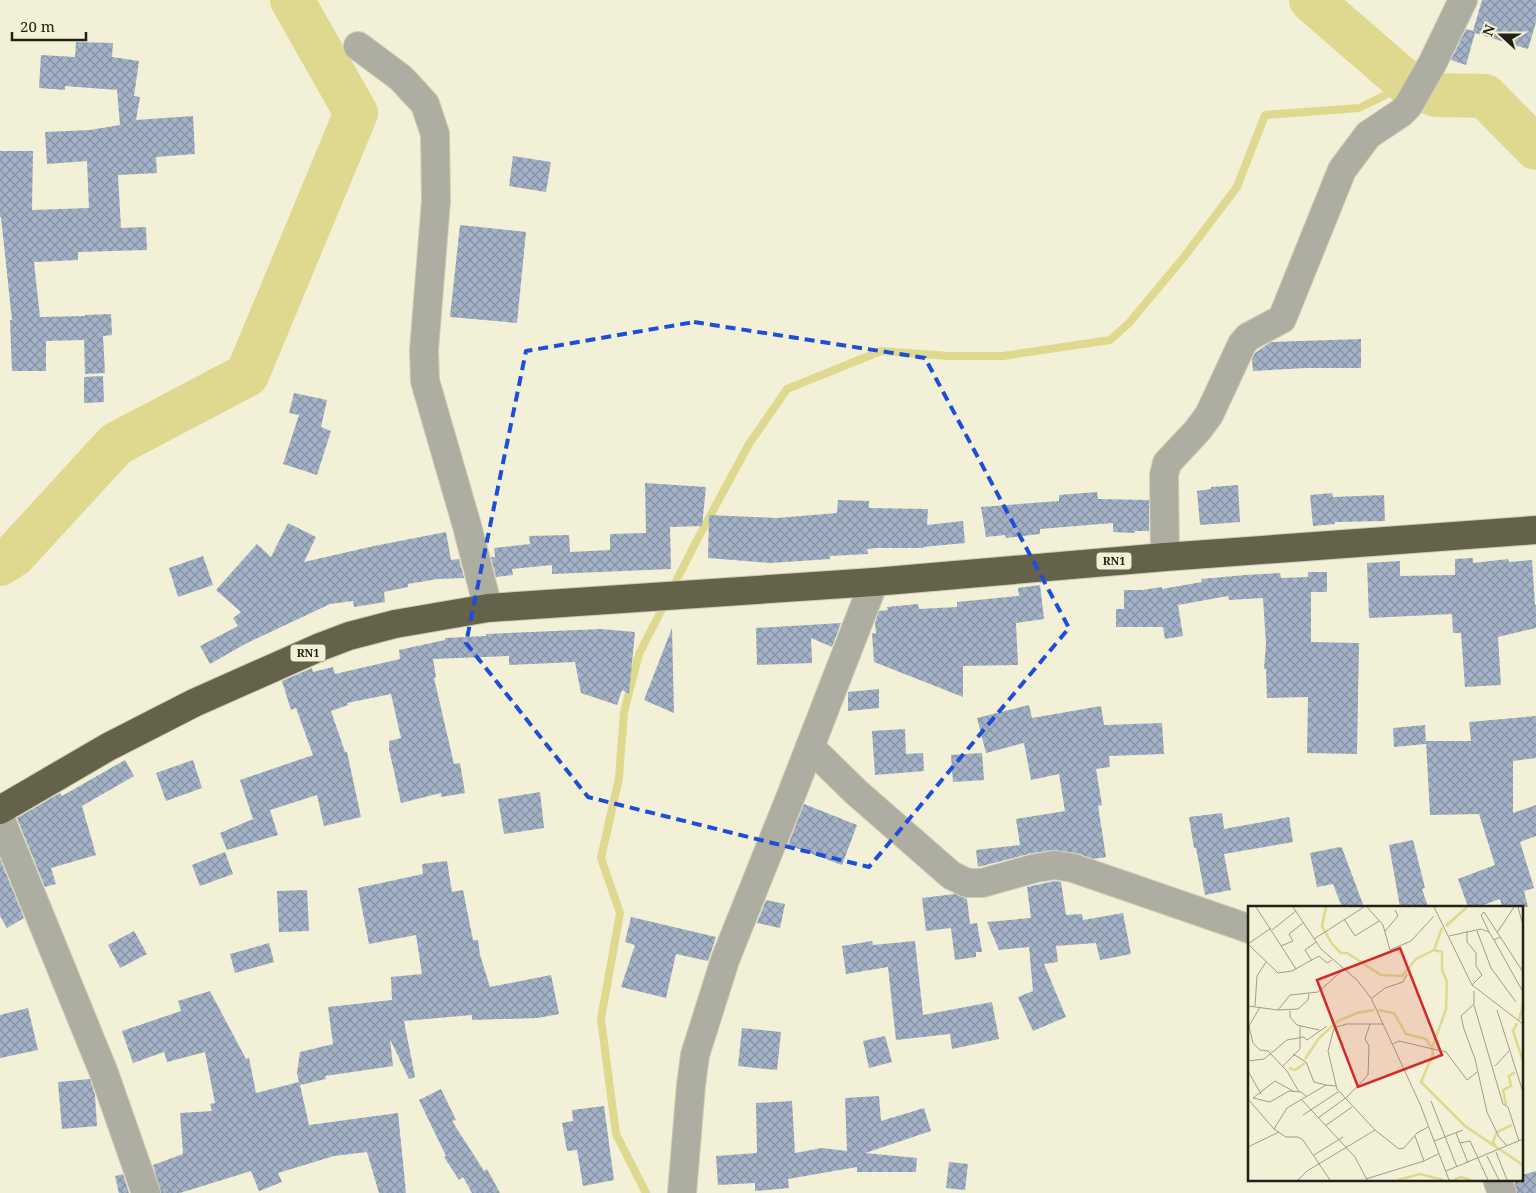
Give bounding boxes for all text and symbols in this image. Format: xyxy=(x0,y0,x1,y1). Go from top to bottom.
scale bar xyxy=(12,10,86,42)
north arrow xyxy=(1476,10,1526,60)
text: 20 m xyxy=(20,16,55,36)
text: N xyxy=(1478,22,1499,39)
road number: RN1 xyxy=(1096,552,1132,570)
road number: RN1 xyxy=(290,644,326,661)
inset map xyxy=(1248,906,1524,1180)

